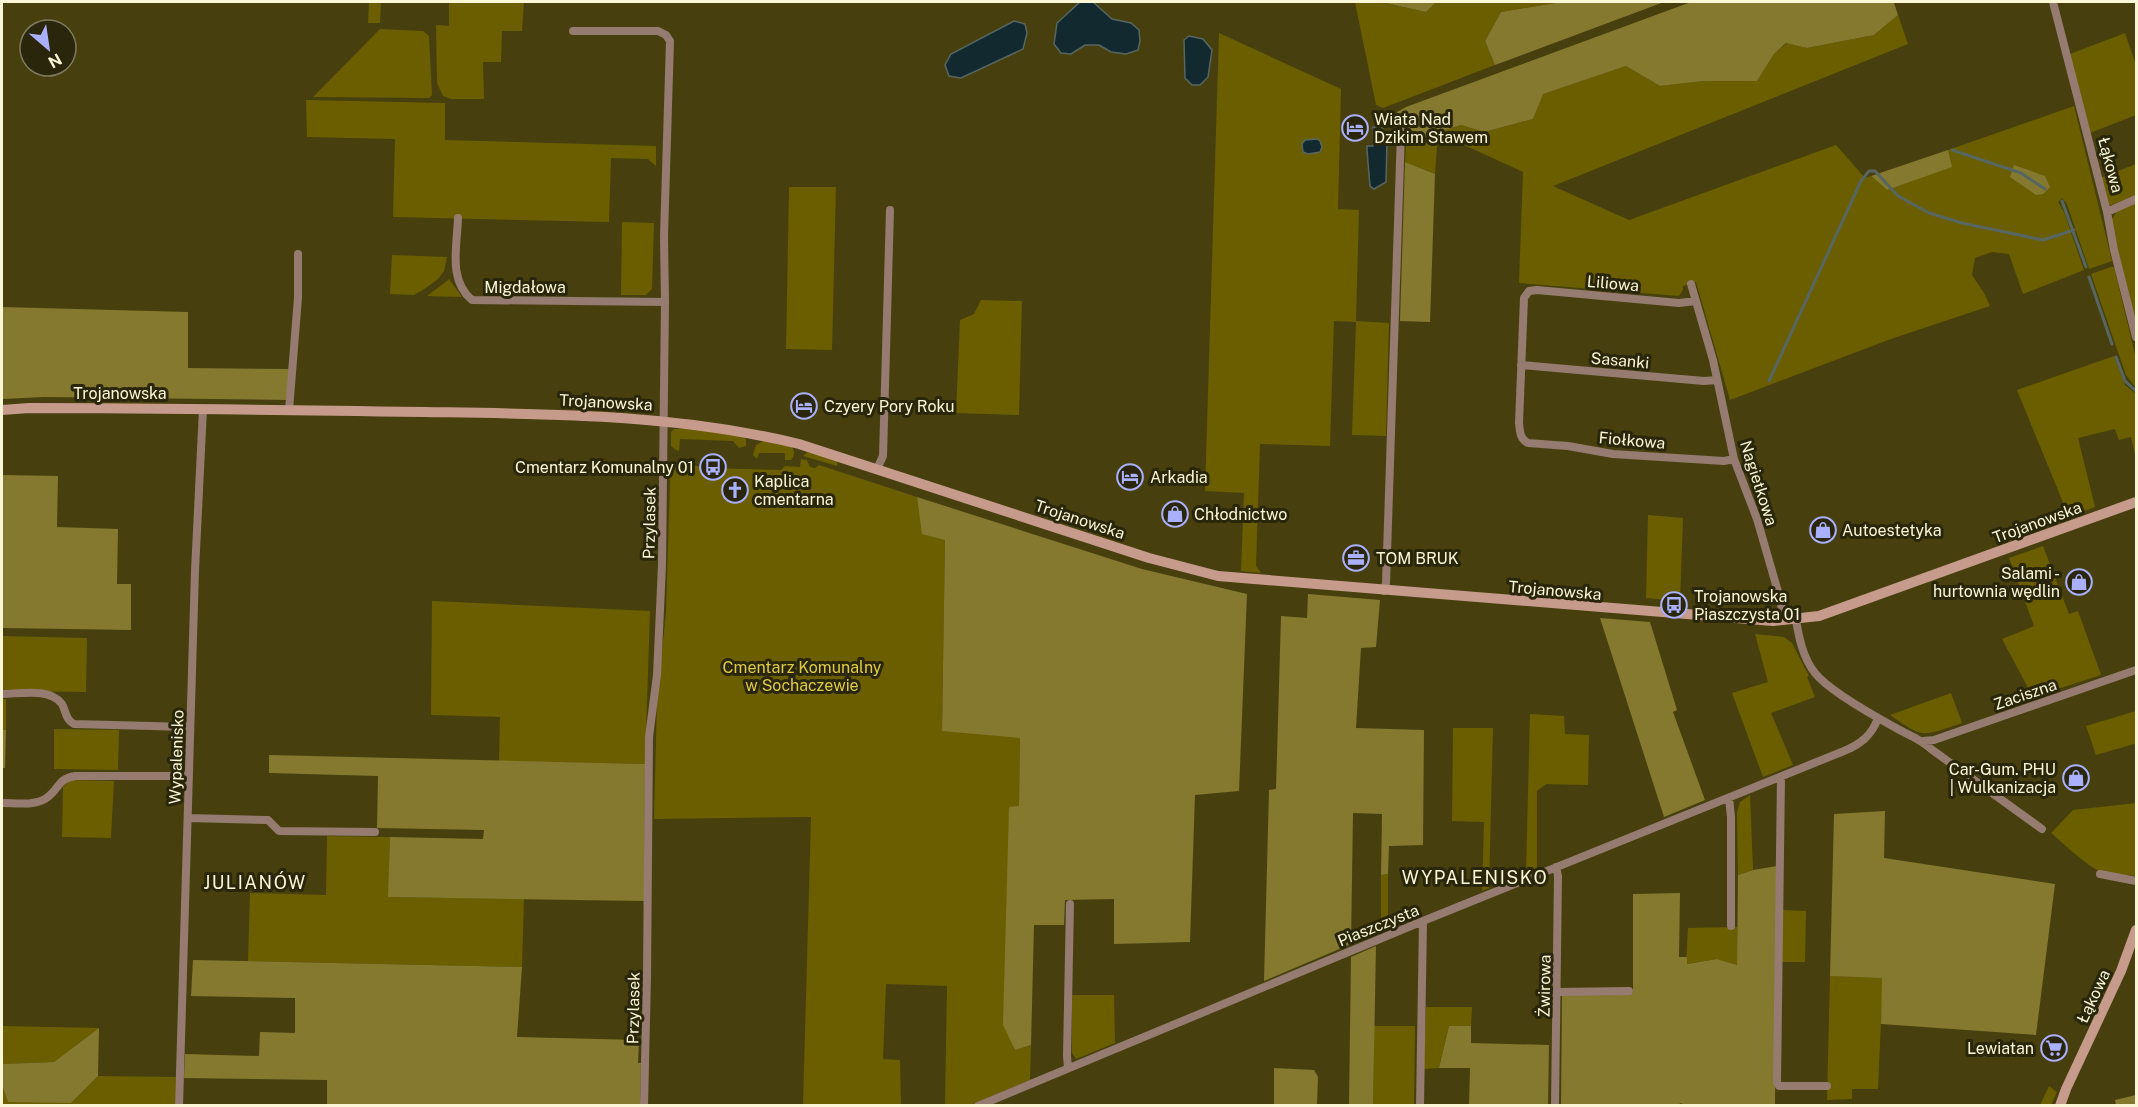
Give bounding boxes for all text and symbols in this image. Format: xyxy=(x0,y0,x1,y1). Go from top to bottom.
north arrow xyxy=(18,18,78,78)
text: N xyxy=(45,49,65,72)
place label: Wiata Nad Dzikim Stawem xyxy=(1374,110,1488,147)
hotel icon: Wiata Nad Dzikim Stawem xyxy=(1340,113,1370,143)
street label: Łąkowa xyxy=(2094,135,2127,195)
street label: Liliowa xyxy=(1586,272,1640,295)
street label: Migdałowa xyxy=(484,278,566,297)
street label: Sasanki xyxy=(1590,348,1650,373)
street label: Trojanowska xyxy=(73,384,167,403)
street label: Trojanowska xyxy=(559,391,653,414)
hotel icon: Czyery Pory Roku xyxy=(789,391,819,421)
place label: Czyery Pory Roku xyxy=(824,397,955,416)
street label: Fiołkowa xyxy=(1598,428,1666,453)
street label: Nagietkowa xyxy=(1736,438,1781,528)
bus stop icon: Cmentarz Komunalny 01 xyxy=(698,452,728,482)
place label: Cmentarz Komunalny 01 xyxy=(515,458,694,477)
hotel icon: Arkadia xyxy=(1115,462,1145,492)
place label: Arkadia xyxy=(1150,468,1208,487)
place label: Kaplica cmentarna xyxy=(754,472,834,509)
church icon: Kaplica cmentarna xyxy=(720,475,750,505)
street label: Przylasek xyxy=(639,487,660,559)
street label: Trojanowska xyxy=(1032,496,1127,543)
street label: Trojanowska xyxy=(1990,498,2084,547)
shop icon: Chłodnictwo xyxy=(1160,499,1190,529)
place label: Chłodnictwo xyxy=(1194,505,1287,524)
shop icon: Autoestetyka xyxy=(1808,515,1838,545)
place label: Autoestetyka xyxy=(1842,521,1942,540)
office icon: TOM BRUK xyxy=(1341,543,1371,573)
place label: TOM BRUK xyxy=(1376,549,1459,568)
place label: Salami - hurtownia wędlin xyxy=(1933,564,2060,601)
shop icon: Salami - hurtownia wędlin xyxy=(2064,567,2094,597)
street label: Trojanowska xyxy=(1508,577,1602,604)
place label: Trojanowska Piaszczysta 01 xyxy=(1694,587,1800,624)
bus stop icon: Trojanowska Piaszczysta 01 xyxy=(1659,590,1689,620)
park label: Cmentarz Komunalny w Sochaczewie xyxy=(723,658,882,695)
street label: Zaciszna xyxy=(1991,675,2059,714)
street label: Wypalenisko xyxy=(165,709,188,805)
place label: Car-Gum. PHU | Wulkanizacja xyxy=(1949,760,2056,797)
shop icon: Car-Gum. PHU | Wulkanizacja xyxy=(2061,763,2091,793)
district label: WYPALENISKO xyxy=(1402,867,1548,888)
district label: JULIANÓW xyxy=(203,871,307,893)
street label: Piaszczysta xyxy=(1335,901,1422,950)
street label: Żwirowa xyxy=(1533,954,1555,1018)
street label: Łąkowa xyxy=(2073,967,2114,1026)
street label: Przylasek xyxy=(623,972,644,1044)
supermarket icon: Lewiatan xyxy=(2039,1033,2069,1063)
place label: Lewiatan xyxy=(1967,1039,2034,1058)

